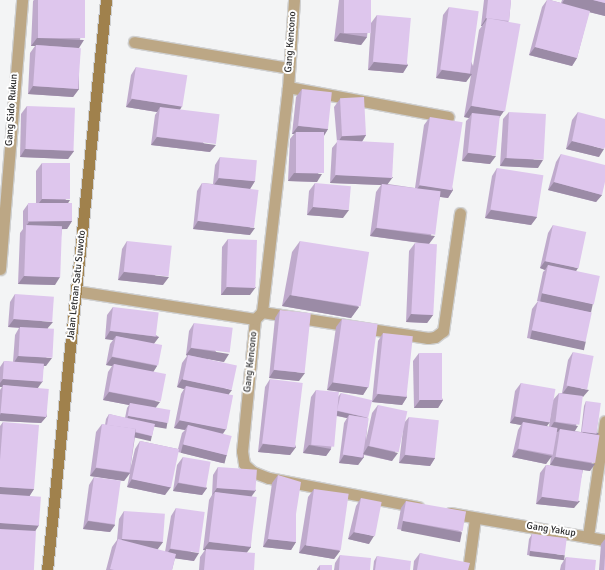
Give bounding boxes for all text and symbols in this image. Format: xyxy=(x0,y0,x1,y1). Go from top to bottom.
street label: Gang Kencono xyxy=(283,11,299,73)
street label: Gang Sido Rukun xyxy=(3,73,21,147)
street label: Jalan Letnan Satu Suwoto xyxy=(65,230,89,340)
street label: Gang Kencono xyxy=(242,331,260,393)
street label: Gang Yakup xyxy=(526,520,576,540)

